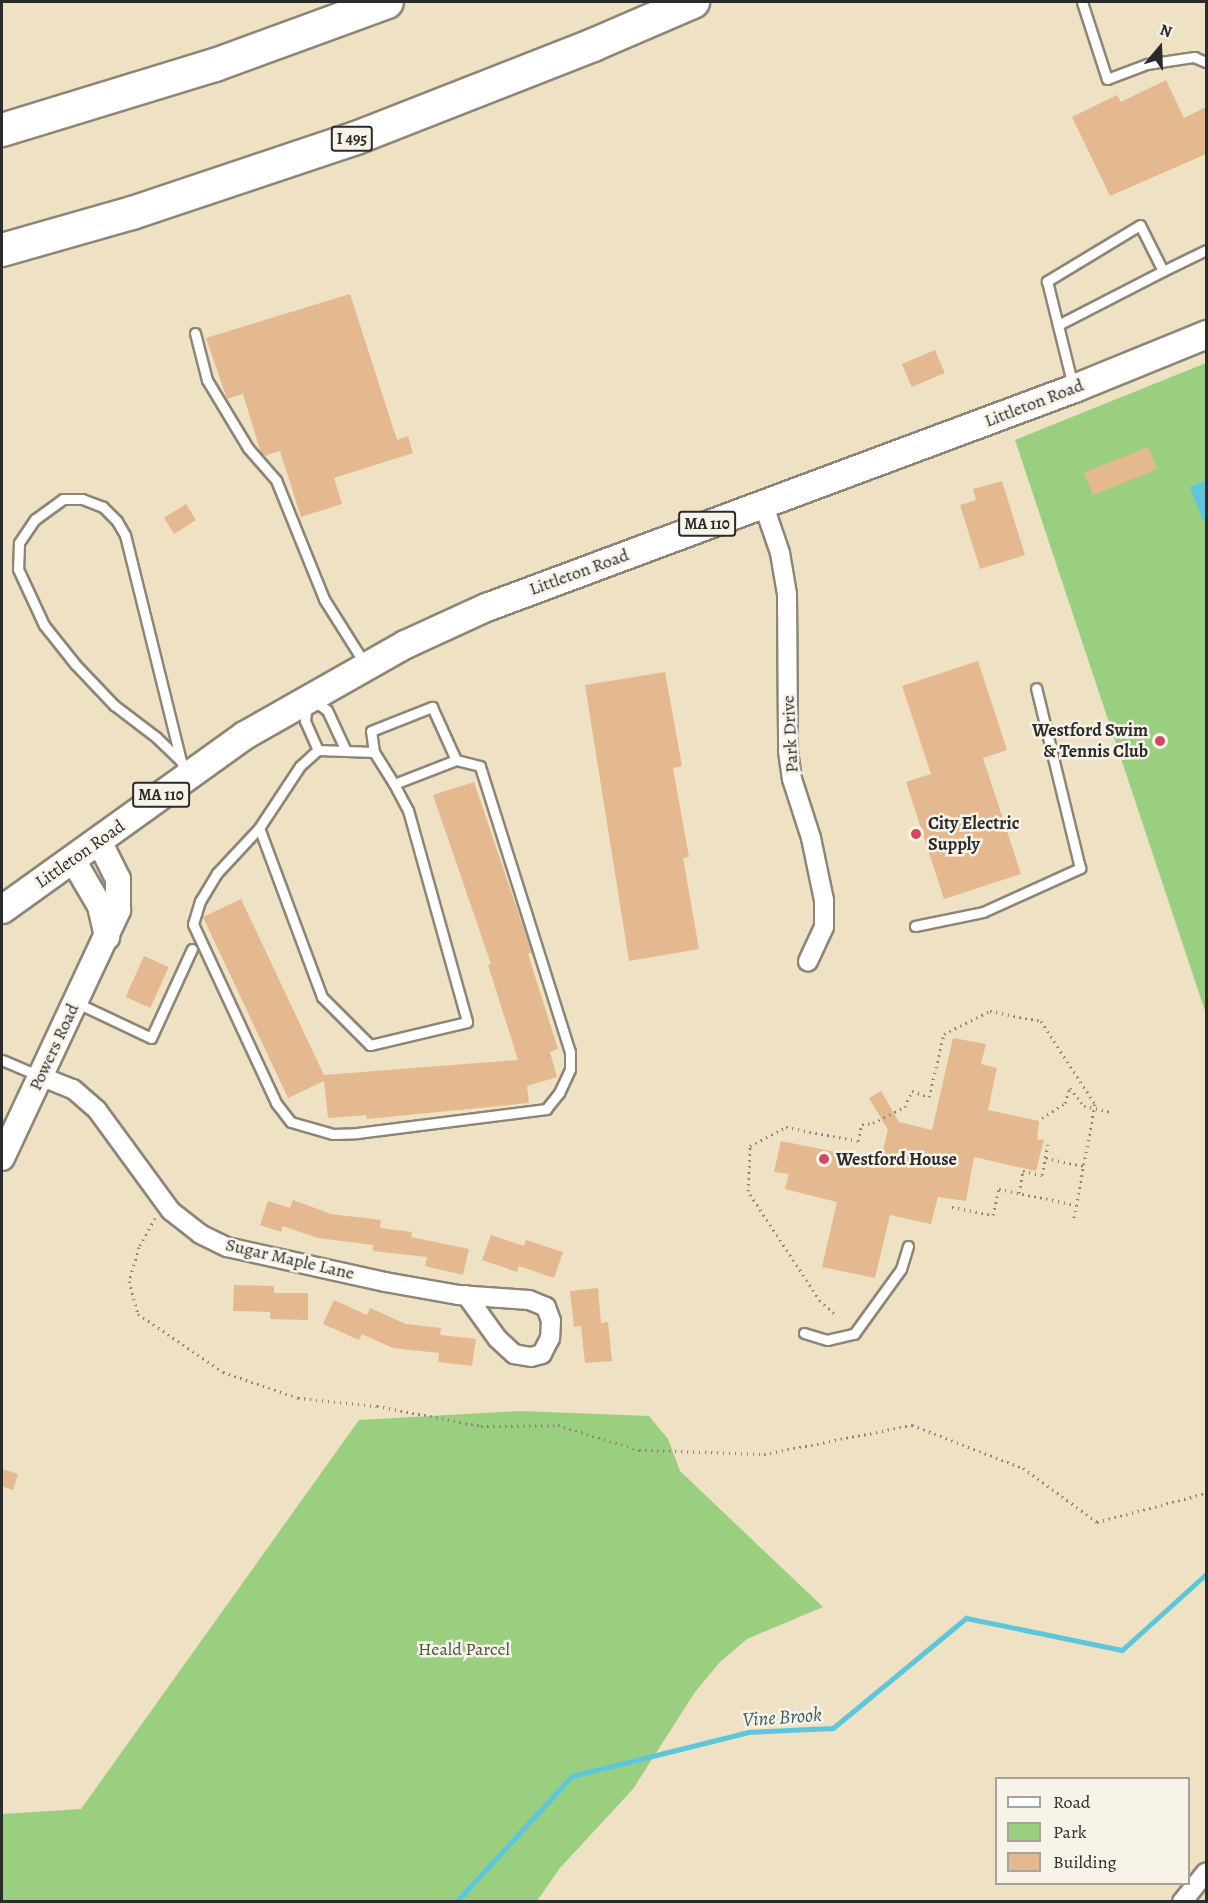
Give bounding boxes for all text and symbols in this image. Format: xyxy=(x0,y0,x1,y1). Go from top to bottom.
north arrow xyxy=(1130,18,1190,78)
text: N xyxy=(1157,19,1175,43)
road number: I 495 xyxy=(330,126,374,152)
street label: Littleton Road xyxy=(981,374,1087,432)
road number: MA 110 xyxy=(677,511,737,537)
street label: Littleton Road xyxy=(526,544,632,600)
street label: Park Drive xyxy=(777,695,803,773)
place label: Westford Swim & Tennis Club xyxy=(1032,720,1148,762)
marker: Westford Swim & Tennis Club xyxy=(1153,734,1167,748)
road number: MA 110 xyxy=(131,782,191,808)
place label: City Electric Supply xyxy=(928,813,1020,856)
street label: Littleton Road xyxy=(31,815,129,893)
marker: City Electric Supply xyxy=(909,827,923,841)
street label: Powers Road xyxy=(24,1000,84,1094)
place label: Westford House xyxy=(836,1148,957,1170)
marker: Westford House xyxy=(817,1152,831,1166)
street label: Sugar Maple Lane xyxy=(224,1234,356,1284)
park label: Heald Parcel xyxy=(418,1638,510,1660)
water label: Vine Brook xyxy=(741,1702,823,1732)
legend xyxy=(995,1777,1190,1885)
text: Road xyxy=(1053,1790,1090,1814)
text: Park xyxy=(1053,1820,1087,1844)
text: Building xyxy=(1053,1850,1117,1874)

